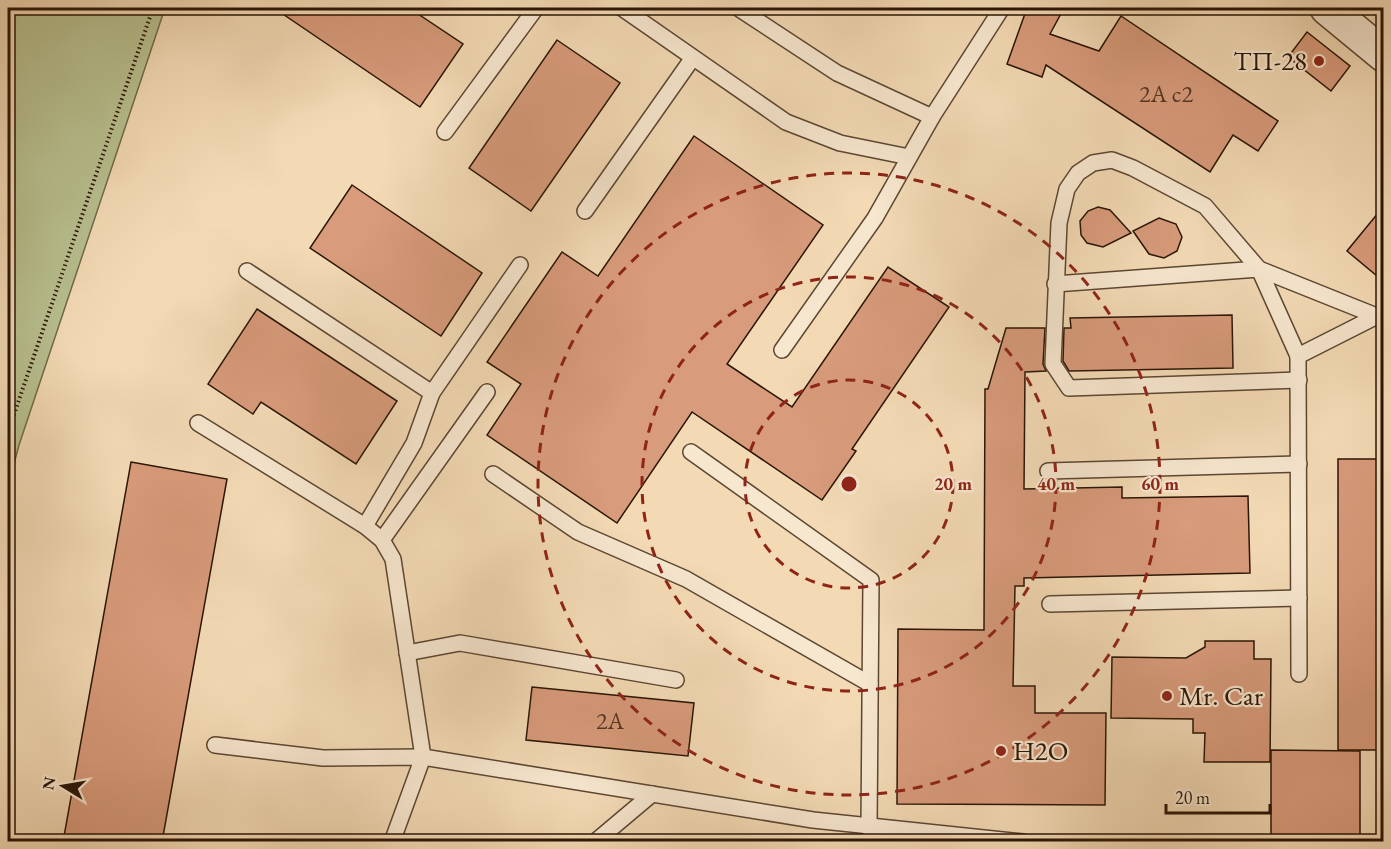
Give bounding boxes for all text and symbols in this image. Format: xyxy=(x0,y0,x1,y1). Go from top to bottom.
place label: ТП-28 xyxy=(1233,43,1307,78)
marker: ТП-28 xyxy=(1312,54,1326,68)
house number: 2А с2 xyxy=(1139,78,1194,109)
text: 20 m xyxy=(934,472,972,495)
text: 40 m xyxy=(1037,472,1075,495)
text: 60 m xyxy=(1141,472,1179,495)
centre of rings xyxy=(839,474,859,494)
place label: Mr. Car xyxy=(1179,678,1263,713)
marker: Mr. Car xyxy=(1160,689,1174,703)
house number: 2А xyxy=(596,705,624,736)
place label: Н2О xyxy=(1013,733,1068,768)
marker: Н2О xyxy=(994,744,1008,758)
north arrow xyxy=(33,756,93,816)
text: N xyxy=(37,775,60,792)
scale bar xyxy=(1166,777,1270,815)
text: 20 m xyxy=(1175,786,1210,809)

